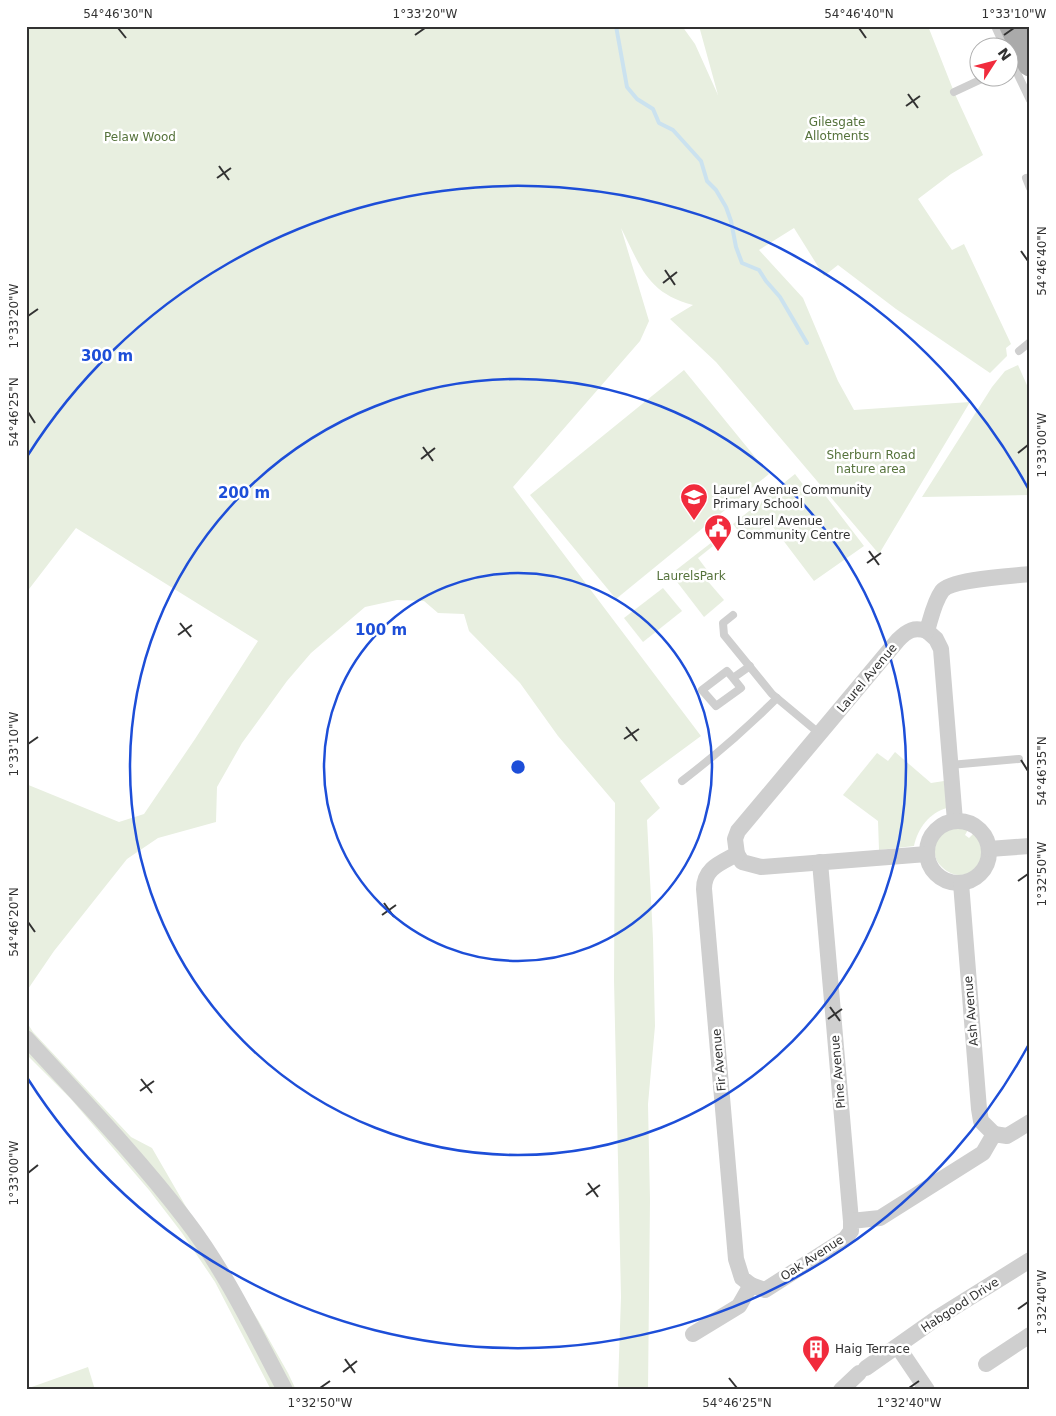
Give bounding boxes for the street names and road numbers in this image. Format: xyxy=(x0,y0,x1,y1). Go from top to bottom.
street label: Laurel Avenue xyxy=(834,641,900,715)
street label: Ash Avenue xyxy=(961,975,981,1047)
street label: Fir Avenue xyxy=(709,1028,729,1092)
street label: Pine Avenue xyxy=(828,1035,848,1109)
street label: Oak Avenue xyxy=(778,1232,846,1284)
street label: Habgood Drive xyxy=(919,1275,1001,1335)

